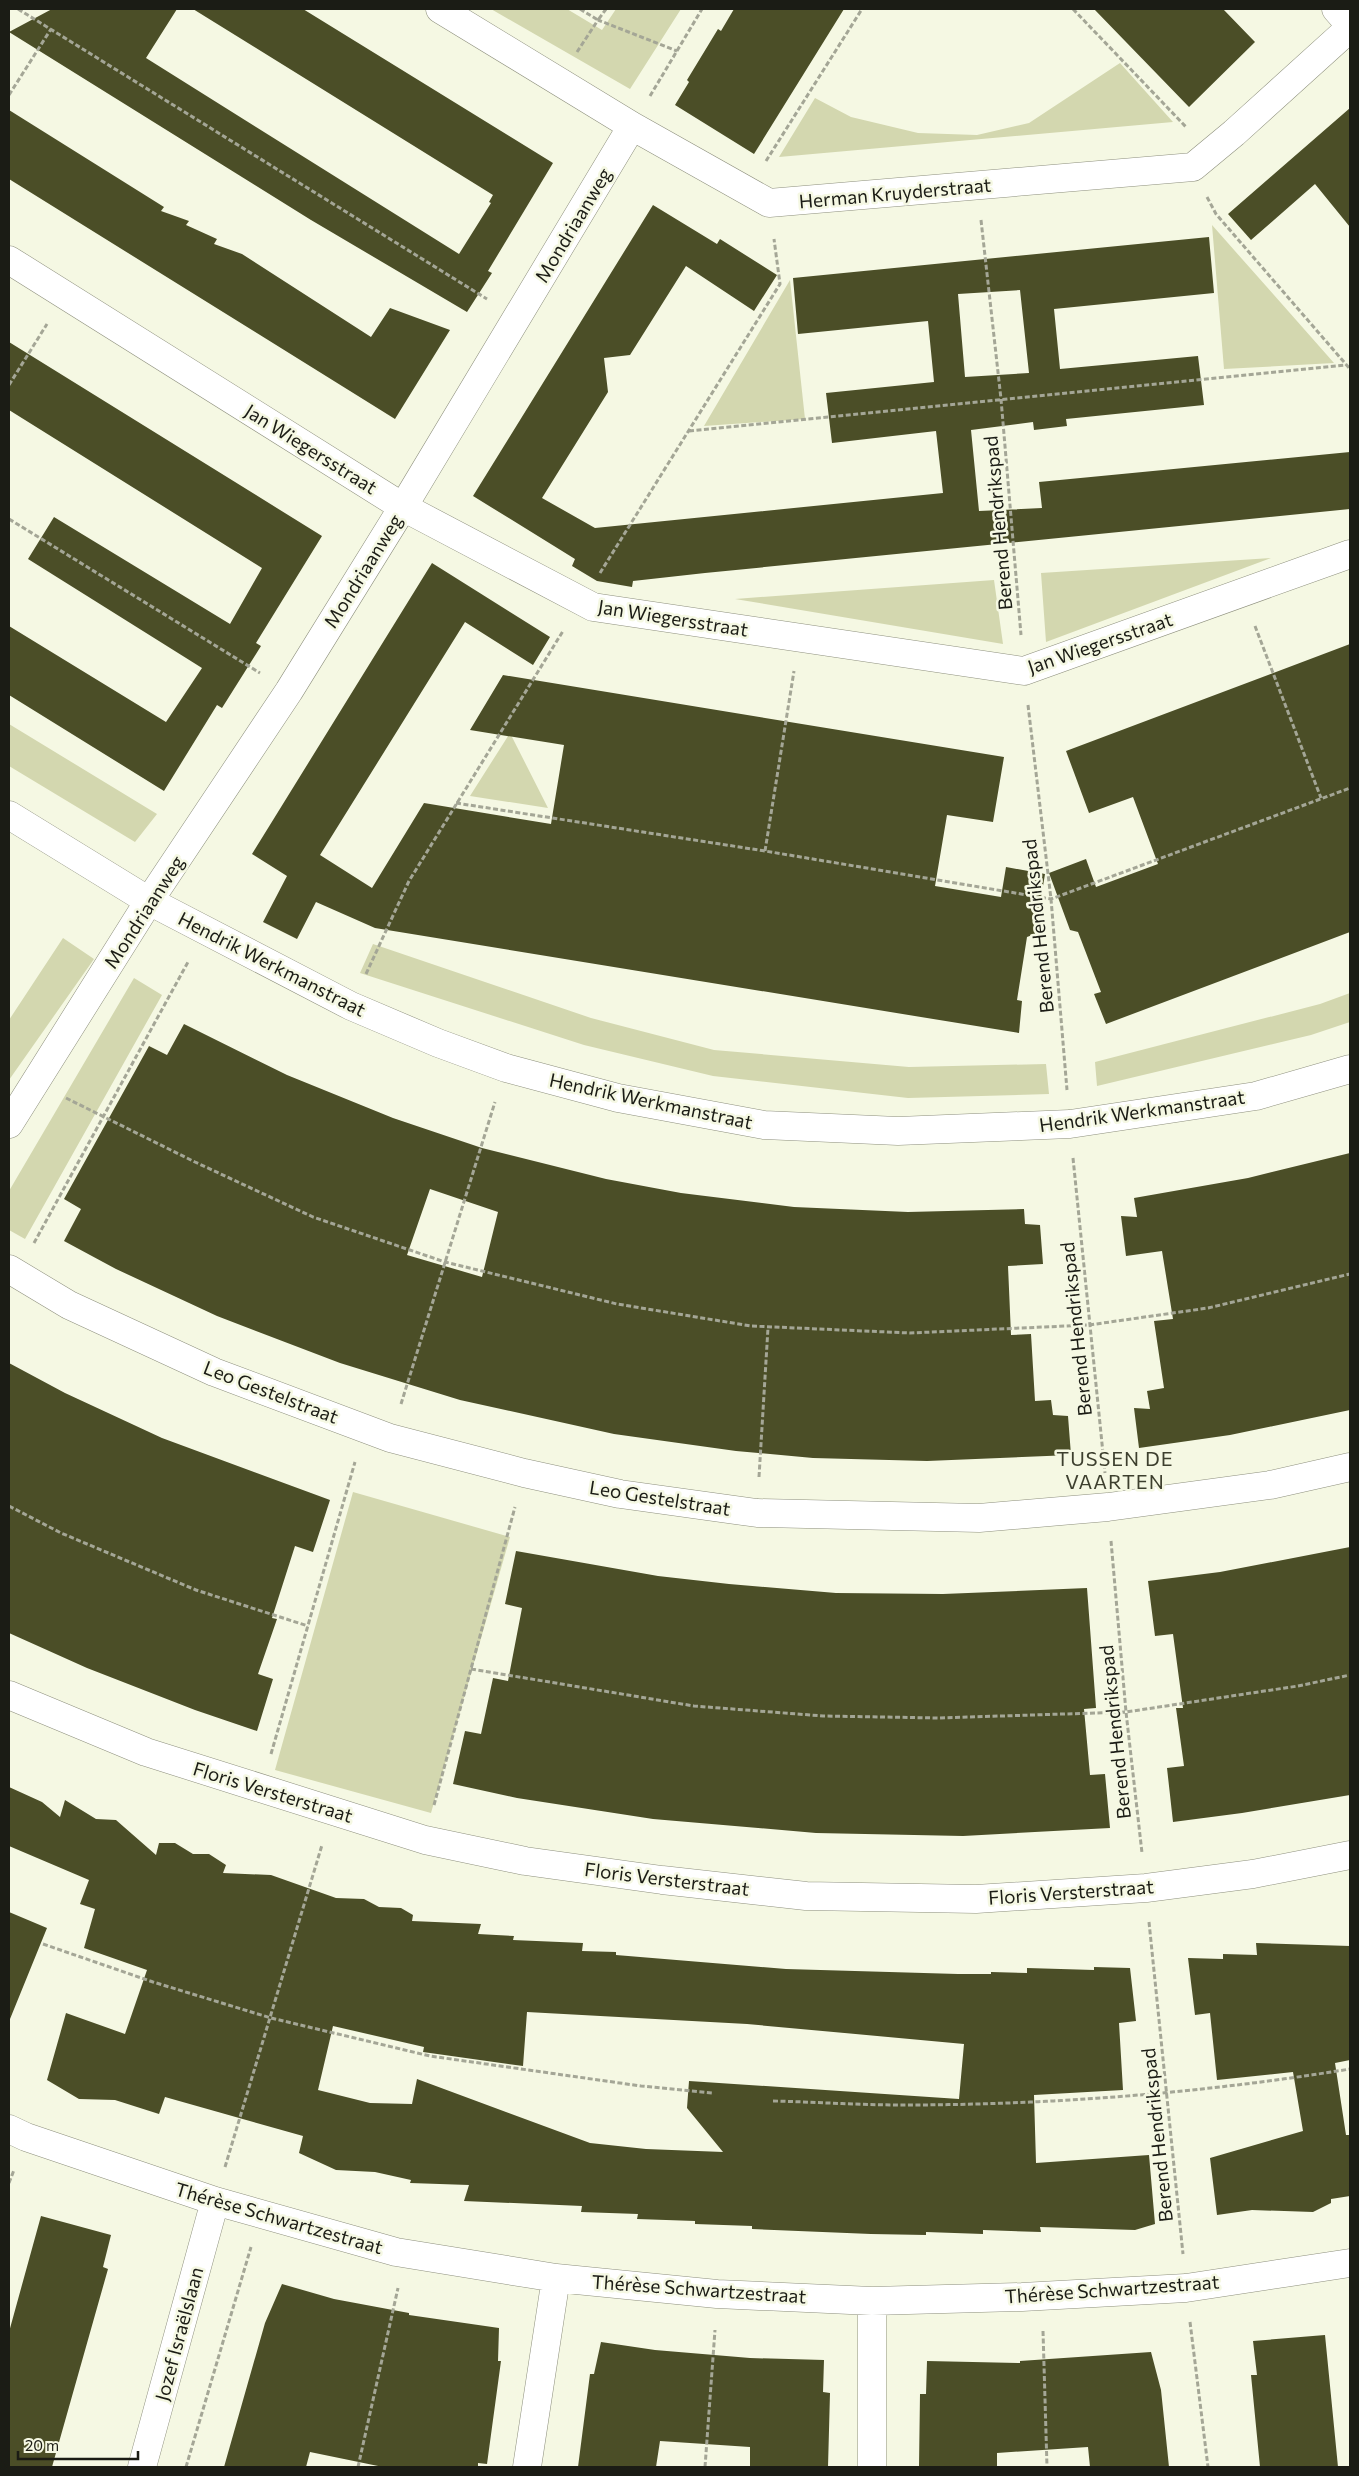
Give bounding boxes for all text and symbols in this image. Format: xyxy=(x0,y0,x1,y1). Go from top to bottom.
street label: Mondriaanweg xyxy=(529,163,616,286)
street label: Herman Kruyderstraat xyxy=(798,173,992,212)
street label: Jan Wiegersstraat xyxy=(241,399,382,499)
street label: Berend Hendrikspad xyxy=(978,435,1017,611)
street label: Mondriaanweg xyxy=(318,510,407,632)
street label: Jan Wiegersstraat xyxy=(596,594,750,641)
street label: Jan Wiegersstraat xyxy=(1024,607,1176,678)
street label: Berend Hendrikspad xyxy=(1017,838,1058,1014)
street label: Mondriaanweg xyxy=(99,851,189,972)
street label: Hendrik Werkmanstraat xyxy=(175,906,370,1021)
street label: Hendrik Werkmanstraat xyxy=(547,1068,755,1133)
street label: Hendrik Werkmanstraat xyxy=(1038,1085,1246,1136)
street label: Berend Hendrikspad xyxy=(1055,1241,1096,1417)
street label: Leo Gestelstraat xyxy=(201,1355,342,1428)
district label: TUSSEN DE VAARTEN xyxy=(1056,1446,1174,1493)
street label: Leo Gestelstraat xyxy=(588,1475,732,1520)
street label: Berend Hendrikspad xyxy=(1094,1644,1135,1820)
street label: Floris Versterstraat xyxy=(191,1756,356,1827)
street label: Floris Versterstraat xyxy=(583,1857,751,1900)
street label: Floris Versterstraat xyxy=(987,1874,1155,1909)
street label: Berend Hendrikspad xyxy=(1136,2047,1177,2223)
street label: Thérèse Schwartzestraat xyxy=(173,2177,386,2258)
street label: Jozef Israëlslaan xyxy=(150,2264,207,2403)
street label: Thérèse Schwartzestraat xyxy=(591,2270,807,2307)
street label: Thérèse Schwartzestraat xyxy=(1004,2270,1220,2307)
scale bar xyxy=(18,2428,138,2460)
text: 20 m xyxy=(25,2436,59,2454)

